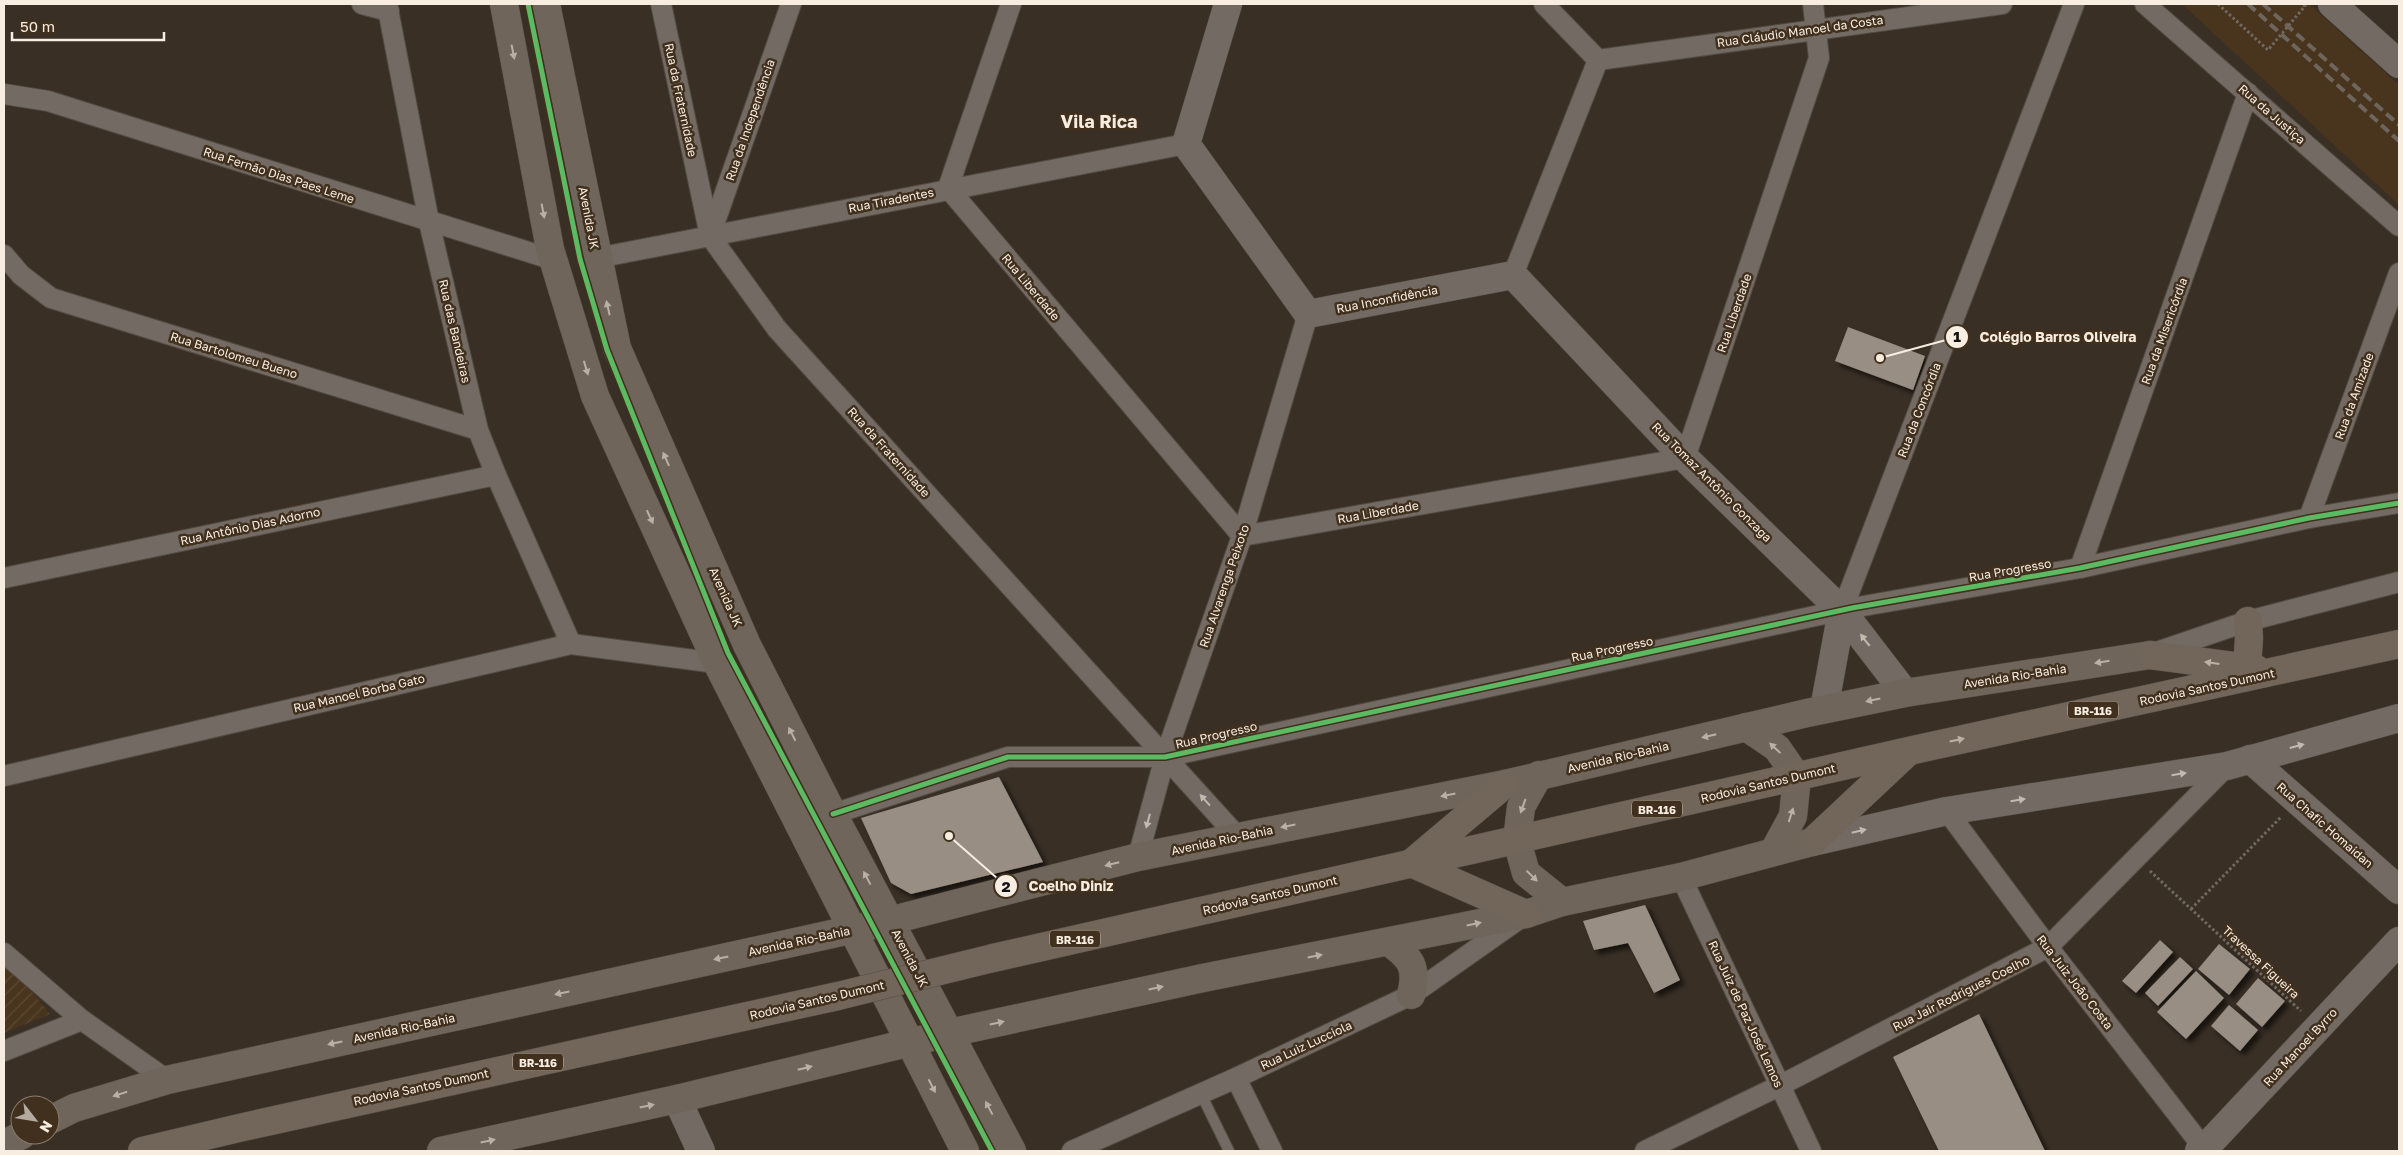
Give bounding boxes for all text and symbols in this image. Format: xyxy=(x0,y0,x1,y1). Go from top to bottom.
scale bar xyxy=(12,10,165,42)
street label: Rua Cláudio Manoel da Costa xyxy=(1716,12,1884,50)
text: 50 m xyxy=(20,17,55,35)
street label: Rua da Fraternidade xyxy=(662,42,700,158)
one-way arrow xyxy=(509,44,517,59)
street label: Rua da Independência xyxy=(722,57,778,183)
street label: Rua da Justiça xyxy=(2235,81,2309,147)
district label: Vila Rica xyxy=(1061,110,1137,132)
street label: Rua Fernão Dias Paes Leme xyxy=(202,143,356,207)
street label: Rua Tiradentes xyxy=(847,184,935,216)
street label: Avenida JK xyxy=(576,185,602,251)
one-way arrow xyxy=(540,204,548,220)
street label: Rua Liberdade xyxy=(999,251,1063,323)
street label: Rua Liberdade xyxy=(1713,272,1755,354)
street label: Rua da Misericórdia xyxy=(2138,276,2190,386)
street label: Rua das Bandeiras xyxy=(436,278,474,384)
street label: Rua Inconfidência xyxy=(1335,282,1439,316)
one-way arrow xyxy=(604,301,612,316)
callout: Colégio Barros Oliveira xyxy=(1944,323,2146,352)
text: 1 xyxy=(1953,327,1961,345)
street label: Rua Bartolomeu Bueno xyxy=(169,328,299,382)
text: Colégio Barros Oliveira xyxy=(1980,328,2136,345)
street label: Rua da Amizade xyxy=(2331,351,2377,441)
street label: Rua da Concórdia xyxy=(1894,360,1944,460)
one-way arrow xyxy=(582,361,590,376)
street label: Rua da Fraternidade xyxy=(845,404,933,500)
street label: Rua Tomaz Antônio Gonzaga xyxy=(1649,419,1775,545)
one-way arrow xyxy=(661,452,669,466)
street label: Rua Liberdade xyxy=(1336,497,1420,527)
street label: Rua Antônio Dias Adorno xyxy=(179,504,321,548)
one-way arrow xyxy=(647,510,655,524)
street label: Rua Alvarenga Peixoto xyxy=(1196,523,1252,649)
street label: Rua Progresso xyxy=(1968,555,2052,585)
street label: Avenida JK xyxy=(706,565,746,629)
street label: Rua Progresso xyxy=(1570,633,1654,665)
one-way arrow xyxy=(1859,634,1870,647)
one-way arrow xyxy=(2094,659,2110,667)
one-way arrow xyxy=(2203,659,2219,667)
street label: Avenida Rio-Bahia xyxy=(1963,660,2067,692)
street label: Rodovia Santos Dumont xyxy=(2138,665,2276,709)
street label: Rua Manoel Borba Gato xyxy=(292,671,426,715)
one-way arrow xyxy=(1864,696,1880,704)
road number: BR-116 xyxy=(2068,702,2118,718)
street label: Rua Progresso xyxy=(1174,718,1258,752)
one-way arrow xyxy=(788,727,796,741)
one-way arrow xyxy=(1701,732,1716,740)
one-way arrow xyxy=(1949,736,1965,744)
street label: Avenida Rio-Bahia xyxy=(1566,738,1670,776)
one-way arrow xyxy=(2290,742,2305,750)
one-way arrow xyxy=(1769,743,1781,754)
street label: Rodovia Santos Dumont xyxy=(1699,760,1837,806)
one-way arrow xyxy=(2171,770,2187,778)
street label: Rua Chafic Homaidan xyxy=(2274,779,2376,871)
one-way arrow xyxy=(1439,792,1455,800)
one-way arrow xyxy=(1199,794,1211,806)
one-way arrow xyxy=(2011,795,2027,803)
one-way arrow xyxy=(1519,799,1527,814)
road number: BR-116 xyxy=(1632,801,1682,818)
one-way arrow xyxy=(1788,808,1796,823)
one-way arrow xyxy=(1144,813,1152,828)
street label: Avenida Rio-Bahia xyxy=(1170,822,1274,858)
one-way arrow xyxy=(1281,822,1296,830)
one-way arrow xyxy=(1852,827,1867,835)
one-way arrow xyxy=(1105,860,1120,868)
one-way arrow xyxy=(863,871,871,886)
one-way arrow xyxy=(1526,871,1538,882)
callout: Coelho Diniz xyxy=(994,872,1124,901)
street label: Rodovia Santos Dumont xyxy=(1201,872,1339,918)
text: 2 xyxy=(1001,877,1011,895)
text: Coelho Diniz xyxy=(1029,877,1113,894)
one-way arrow xyxy=(1467,920,1482,928)
street label: Travessa Figueira xyxy=(2219,922,2303,1002)
street label: Avenida Rio-Bahia xyxy=(747,923,851,959)
street label: Avenida JK xyxy=(888,926,932,990)
road number: BR-116 xyxy=(1050,931,1100,948)
street label: Rua Juiz João Costa xyxy=(2034,932,2116,1032)
street label: Rua Juiz de Paz José Lemos xyxy=(1705,938,1787,1090)
one-way arrow xyxy=(1307,952,1323,960)
street label: Rua Jair Rodrigues Coelho xyxy=(1890,952,2032,1034)
one-way arrow xyxy=(713,955,729,963)
street label: Rodovia Santos Dumont xyxy=(748,977,886,1023)
one-way arrow xyxy=(1148,984,1163,992)
one-way arrow xyxy=(555,989,570,997)
street label: Rua Manoel Byrro xyxy=(2260,1005,2340,1089)
street label: Avenida Rio-Bahia xyxy=(352,1010,456,1046)
street label: Rua Luiz Lucciola xyxy=(1258,1017,1354,1073)
one-way arrow xyxy=(989,1019,1004,1027)
one-way arrow xyxy=(328,1039,343,1047)
road number: BR-116 xyxy=(513,1054,563,1070)
one-way arrow xyxy=(798,1064,813,1072)
street label: Rodovia Santos Dumont xyxy=(352,1065,490,1109)
one-way arrow xyxy=(928,1079,936,1093)
one-way arrow xyxy=(113,1091,128,1098)
north arrow xyxy=(10,1095,60,1145)
one-way arrow xyxy=(640,1101,656,1109)
one-way arrow xyxy=(985,1101,993,1115)
text: N xyxy=(37,1118,57,1136)
one-way arrow xyxy=(481,1137,496,1145)

